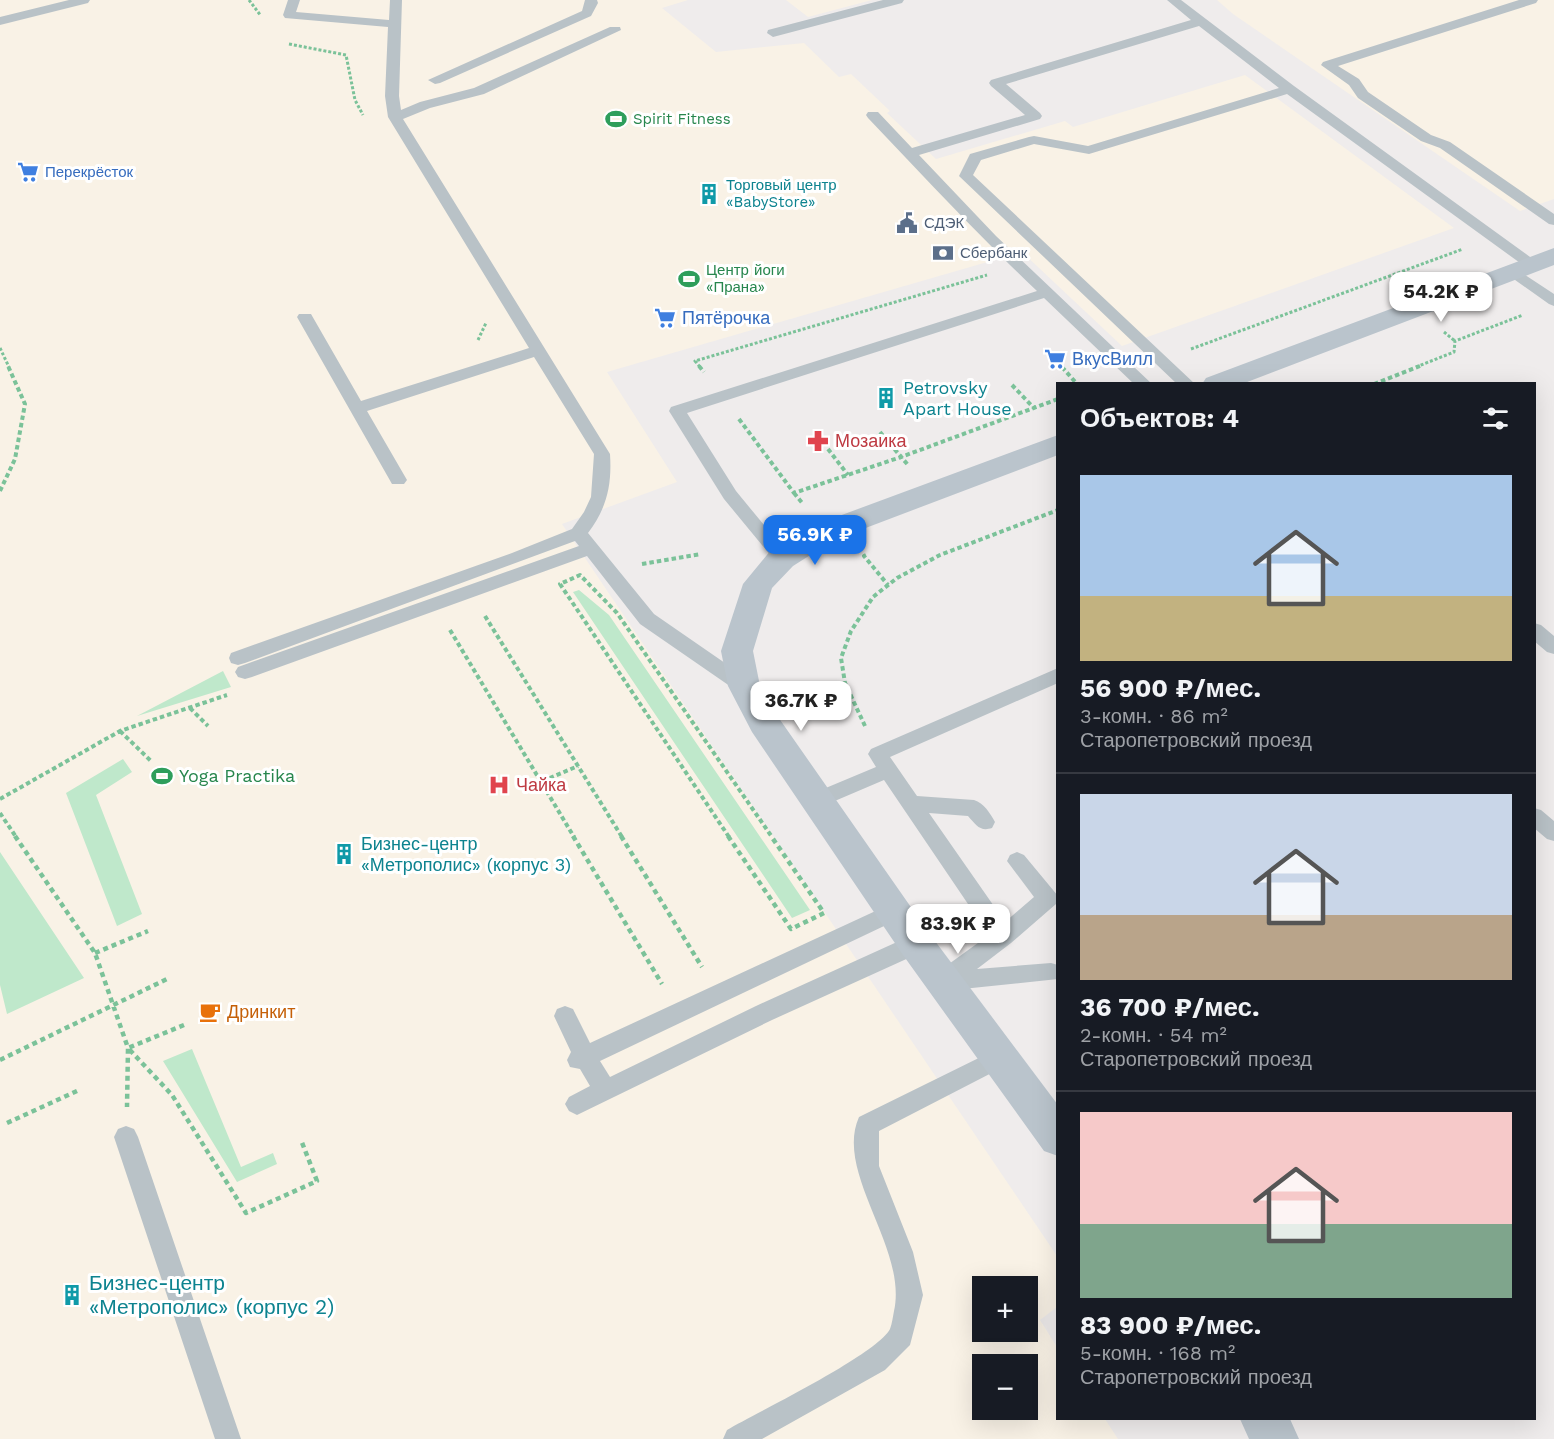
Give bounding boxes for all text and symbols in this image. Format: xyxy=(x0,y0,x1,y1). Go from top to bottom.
sports icon: Spirit Fitness xyxy=(604,107,628,131)
place label: Spirit Fitness xyxy=(633,110,731,128)
supermarket icon: Перекрёсток xyxy=(16,160,40,184)
place label: Перекрёсток xyxy=(45,163,134,181)
place label: Торговый центр «BabyStore» xyxy=(726,176,837,211)
building icon: Торговый центр «BabyStore» xyxy=(697,182,721,206)
public building icon: СДЭК xyxy=(895,211,919,235)
place label: СДЭК xyxy=(924,214,964,232)
bank icon: Сбербанк xyxy=(931,241,955,265)
place label: Сбербанк xyxy=(960,244,1028,262)
place label: Центр йоги «Прана» xyxy=(706,261,785,296)
sports icon: Центр йоги «Прана» xyxy=(677,267,701,291)
pin: 54.2K ₽ xyxy=(1386,272,1496,323)
text: 54.2K ₽ xyxy=(1403,279,1479,303)
supermarket icon: Пятёрочка xyxy=(653,306,677,330)
place label: Пятёрочка xyxy=(682,307,771,328)
supermarket icon: ВкусВилл xyxy=(1043,347,1067,371)
place label: ВкусВилл xyxy=(1072,348,1153,369)
place label: Petrovsky Apart House xyxy=(903,377,1012,419)
building icon: Petrovsky Apart House xyxy=(874,386,898,410)
icon: filters xyxy=(1479,402,1512,435)
text: Объектов: 4 xyxy=(1080,403,1239,433)
pharmacy icon: Мозаика xyxy=(806,429,830,453)
place label: Мозаика xyxy=(835,430,908,451)
icon: home xyxy=(1242,514,1350,622)
pin: 56.9K ₽ xyxy=(760,515,870,566)
text: 56.9K ₽ xyxy=(777,522,853,546)
text: 56 900 ₽/мес. xyxy=(1080,673,1261,703)
pin: 36.7K ₽ xyxy=(746,681,856,732)
text: 36.7K ₽ xyxy=(764,688,838,712)
text: 3-комн. · 86 m² xyxy=(1080,704,1228,728)
text: Старопетровский проезд xyxy=(1080,728,1312,752)
sports icon: Yoga Practika xyxy=(150,764,174,788)
place label: Yoga Practika xyxy=(179,765,295,786)
hospital icon: Чайка xyxy=(487,773,511,797)
place label: Чайка xyxy=(516,774,567,795)
place label: Бизнес-центр «Метрополис» (корпус 3) xyxy=(361,833,571,875)
icon: home xyxy=(1242,833,1350,941)
building icon: Бизнес-центр «Метрополис» (корпус 3) xyxy=(332,842,356,866)
pin: 83.9K ₽ xyxy=(903,904,1013,955)
text: 83.9K ₽ xyxy=(920,911,996,935)
text: 36 700 ₽/мес. xyxy=(1080,992,1260,1022)
cafe icon: Дринкит xyxy=(198,1000,222,1024)
place label: Дринкит xyxy=(227,1001,295,1022)
text: 2-комн. · 54 m² xyxy=(1080,1023,1227,1047)
text: Старопетровский проезд xyxy=(1080,1047,1312,1071)
icon: home xyxy=(1242,1151,1350,1259)
place label: Бизнес-центр «Метрополис» (корпус 2) xyxy=(89,1270,334,1319)
map controls xyxy=(972,1276,1038,1420)
button: + xyxy=(972,1276,1038,1342)
building icon: Бизнес-центр «Метрополис» (корпус 2) xyxy=(60,1283,84,1307)
text: 83 900 ₽/мес. xyxy=(1080,1310,1261,1340)
text: 5-комн. · 168 m² xyxy=(1080,1341,1235,1365)
button: − xyxy=(972,1354,1038,1420)
text: Старопетровский проезд xyxy=(1080,1365,1312,1389)

